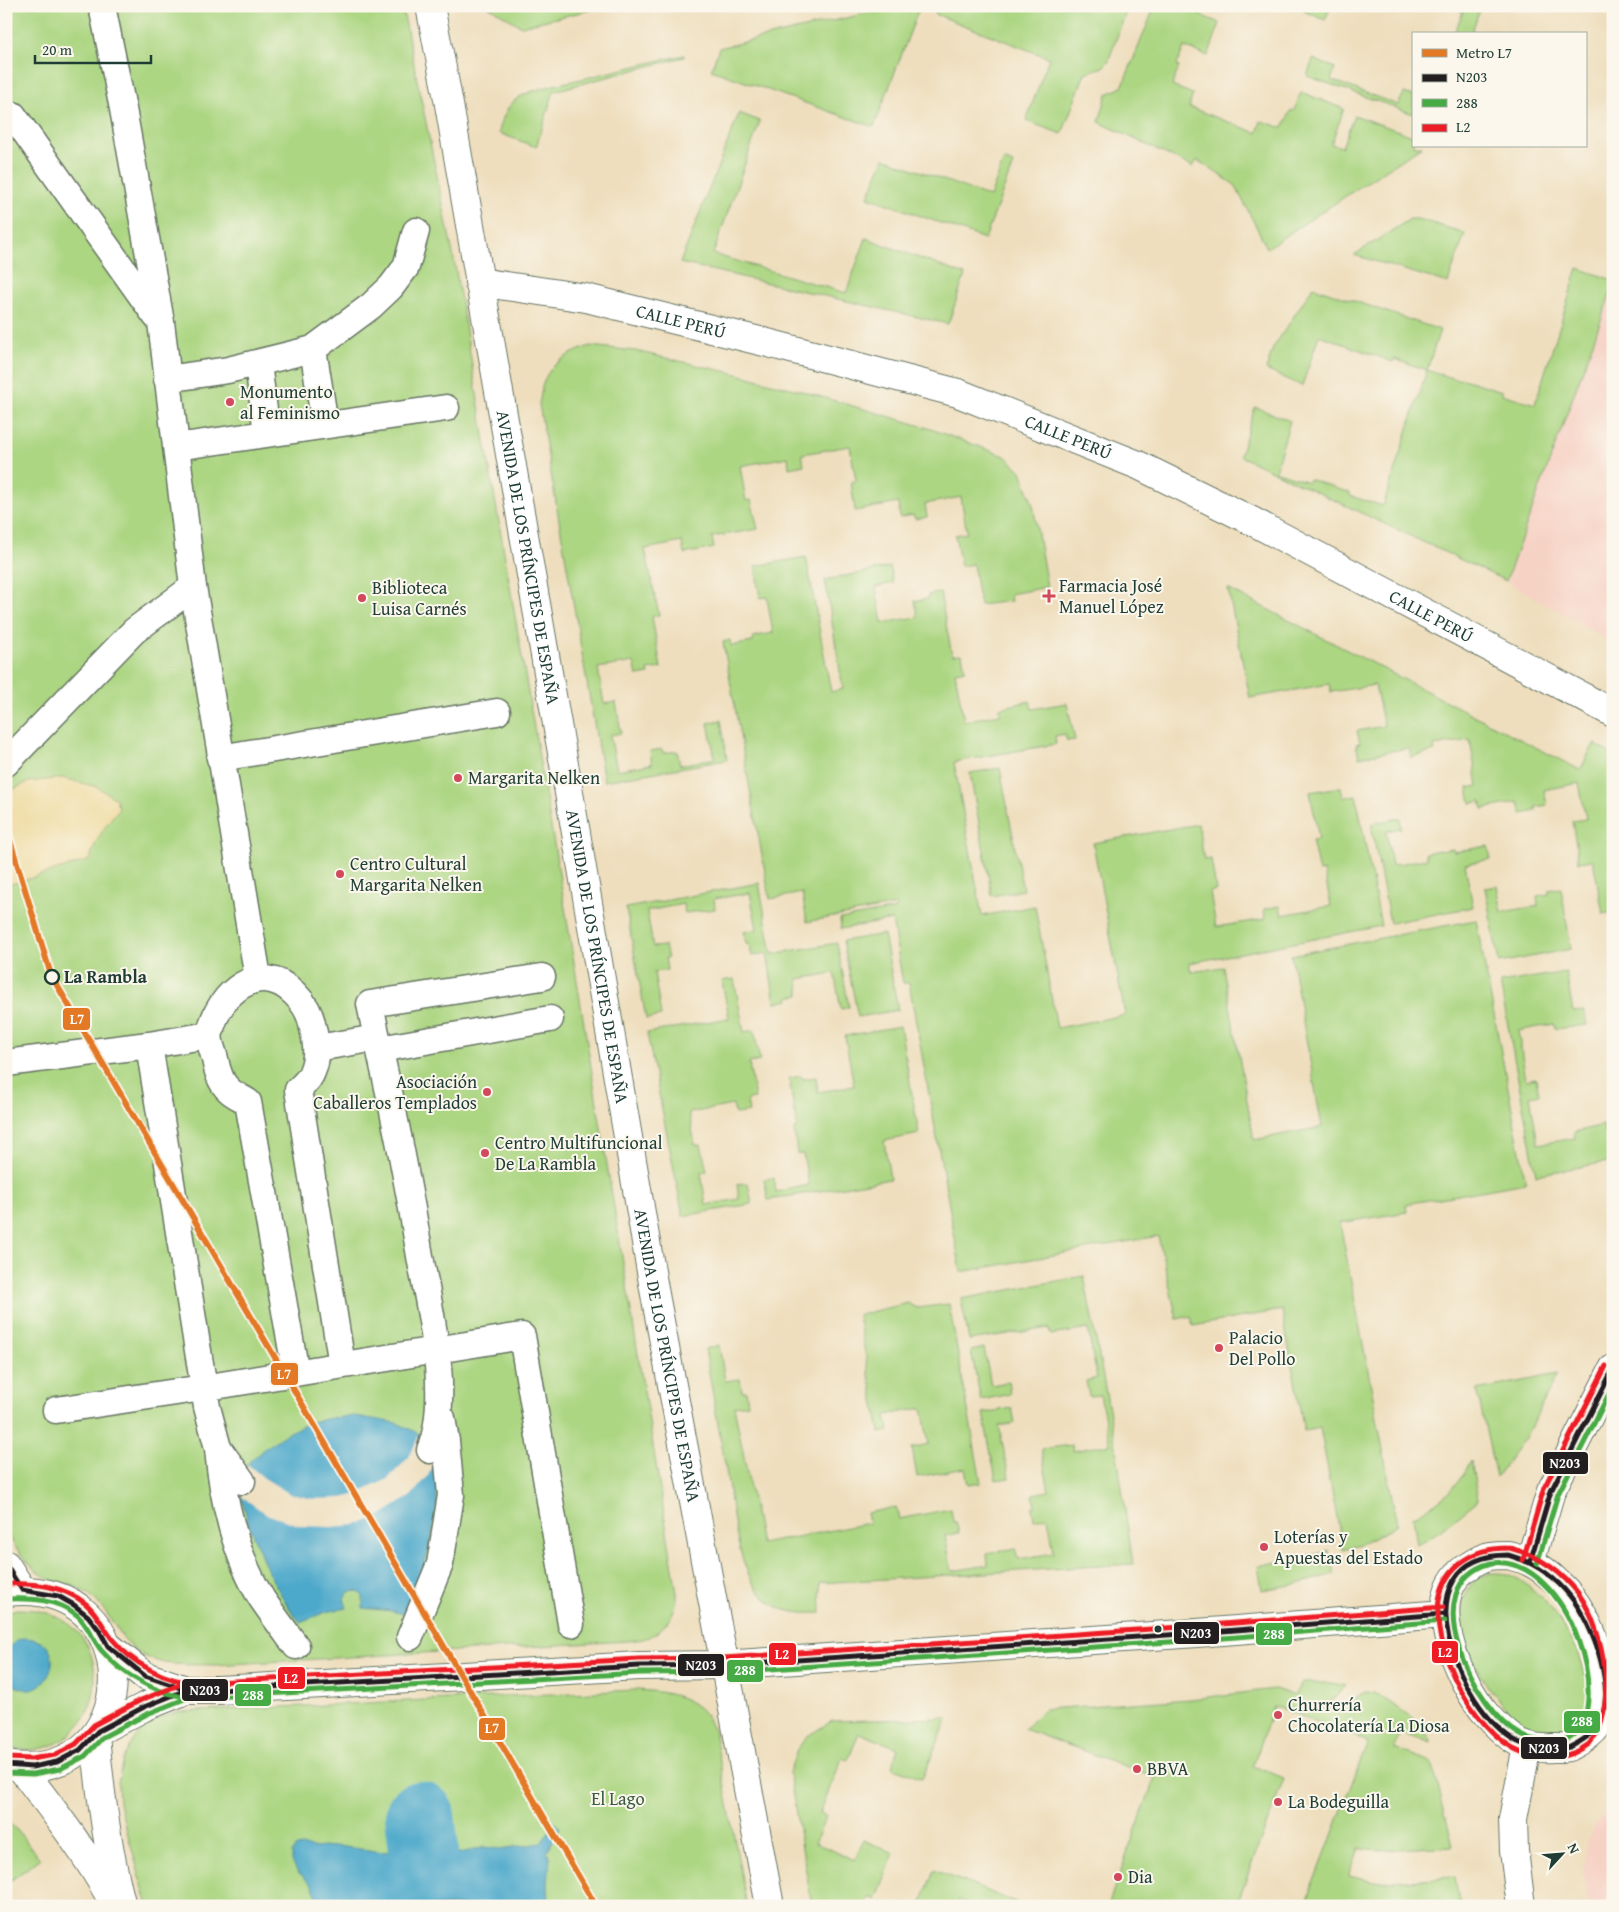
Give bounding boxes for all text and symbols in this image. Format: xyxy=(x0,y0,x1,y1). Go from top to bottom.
scale bar xyxy=(35,32,151,64)
legend xyxy=(1412,32,1586,148)
text: 20 m xyxy=(42,39,73,60)
text: Metro L7 xyxy=(1456,42,1512,63)
text: N203 xyxy=(1456,66,1487,87)
text: 288 xyxy=(1456,92,1478,113)
text: L2 xyxy=(1456,116,1471,137)
street label: CALLE PERÚ xyxy=(633,297,729,345)
place label: Monumento al Feminismo xyxy=(240,378,340,426)
marker: Monumento al Feminismo xyxy=(224,396,236,408)
street label: CALLE PERÚ xyxy=(1021,407,1116,466)
street label: AVENIDA DE LOS PRÍNCIPES DE ESPAÑA xyxy=(490,408,567,706)
place label: Farmacia José Manuel López xyxy=(1059,572,1164,620)
place label: Biblioteca Luisa Carnés xyxy=(372,574,467,622)
street label: CALLE PERÚ xyxy=(1385,582,1478,649)
marker: Farmacia José Manuel López xyxy=(1043,590,1055,602)
marker: Biblioteca Luisa Carnés xyxy=(356,592,368,604)
place label: Margarita Nelken xyxy=(468,764,600,791)
marker: Margarita Nelken xyxy=(452,772,464,784)
street label: AVENIDA DE LOS PRÍNCIPES DE ESPAÑA xyxy=(559,807,636,1106)
place label: Centro Cultural Margarita Nelken xyxy=(350,850,482,898)
marker: Centro Cultural Margarita Nelken xyxy=(334,868,346,880)
place label: La Rambla xyxy=(64,963,148,990)
marker: La Rambla xyxy=(44,969,60,985)
line badge: L7 xyxy=(62,1007,91,1031)
text: L7 xyxy=(70,1009,84,1029)
place label: Asociación Caballeros Templados xyxy=(313,1068,477,1116)
marker: Asociación Caballeros Templados xyxy=(481,1086,493,1098)
place label: Centro Multifuncional De La Rambla xyxy=(495,1129,662,1177)
marker: Centro Multifuncional De La Rambla xyxy=(479,1147,491,1159)
street label: AVENIDA DE LOS PRÍNCIPES DE ESPAÑA xyxy=(627,1206,708,1504)
place label: Palacio Del Pollo xyxy=(1229,1324,1296,1372)
marker: Palacio Del Pollo xyxy=(1213,1342,1225,1354)
line badge: L7 xyxy=(270,1362,299,1386)
text: L7 xyxy=(277,1364,291,1384)
line badge: N203 xyxy=(1542,1451,1589,1475)
text: N203 xyxy=(1549,1453,1581,1473)
place label: Loterías y Apuestas del Estado xyxy=(1274,1523,1423,1571)
marker: Loterías y Apuestas del Estado xyxy=(1258,1541,1270,1553)
line badge: N203 xyxy=(1173,1621,1220,1645)
line badge: 288 xyxy=(1255,1622,1293,1646)
text: N203 xyxy=(1180,1623,1212,1643)
unlabelled marker xyxy=(1153,1624,1163,1634)
text: 288 xyxy=(1263,1624,1285,1644)
line badge: L2 xyxy=(1431,1640,1459,1664)
line badge: L2 xyxy=(768,1642,797,1666)
text: L2 xyxy=(1438,1642,1452,1662)
text: L2 xyxy=(775,1644,789,1664)
line badge: N203 xyxy=(677,1653,725,1677)
text: N203 xyxy=(685,1655,717,1675)
line badge: 288 xyxy=(726,1659,764,1683)
text: 288 xyxy=(734,1660,756,1680)
line badge: L2 xyxy=(277,1666,306,1690)
text: L2 xyxy=(284,1668,298,1688)
line badge: N203 xyxy=(181,1678,229,1702)
text: N203 xyxy=(189,1680,221,1700)
line badge: 288 xyxy=(234,1683,272,1707)
text: 288 xyxy=(242,1685,264,1705)
place label: Churrería Chocolatería La Diosa xyxy=(1288,1691,1450,1739)
marker: Churrería Chocolatería La Diosa xyxy=(1272,1709,1284,1721)
line badge: 288 xyxy=(1563,1710,1601,1734)
text: 288 xyxy=(1571,1711,1593,1731)
line badge: L7 xyxy=(478,1717,506,1741)
text: L7 xyxy=(485,1718,499,1738)
line badge: N203 xyxy=(1520,1736,1568,1760)
text: N203 xyxy=(1528,1738,1560,1758)
place label: BBVA xyxy=(1147,1755,1188,1782)
marker: BBVA xyxy=(1131,1763,1143,1775)
park label: El Lago xyxy=(591,1785,645,1812)
place label: La Bodeguilla xyxy=(1288,1788,1390,1815)
marker: La Bodeguilla xyxy=(1272,1796,1284,1808)
north arrow xyxy=(1536,1830,1586,1880)
text: N xyxy=(1563,1840,1585,1857)
place label: Dia xyxy=(1128,1863,1153,1890)
marker: Dia xyxy=(1112,1871,1124,1883)

